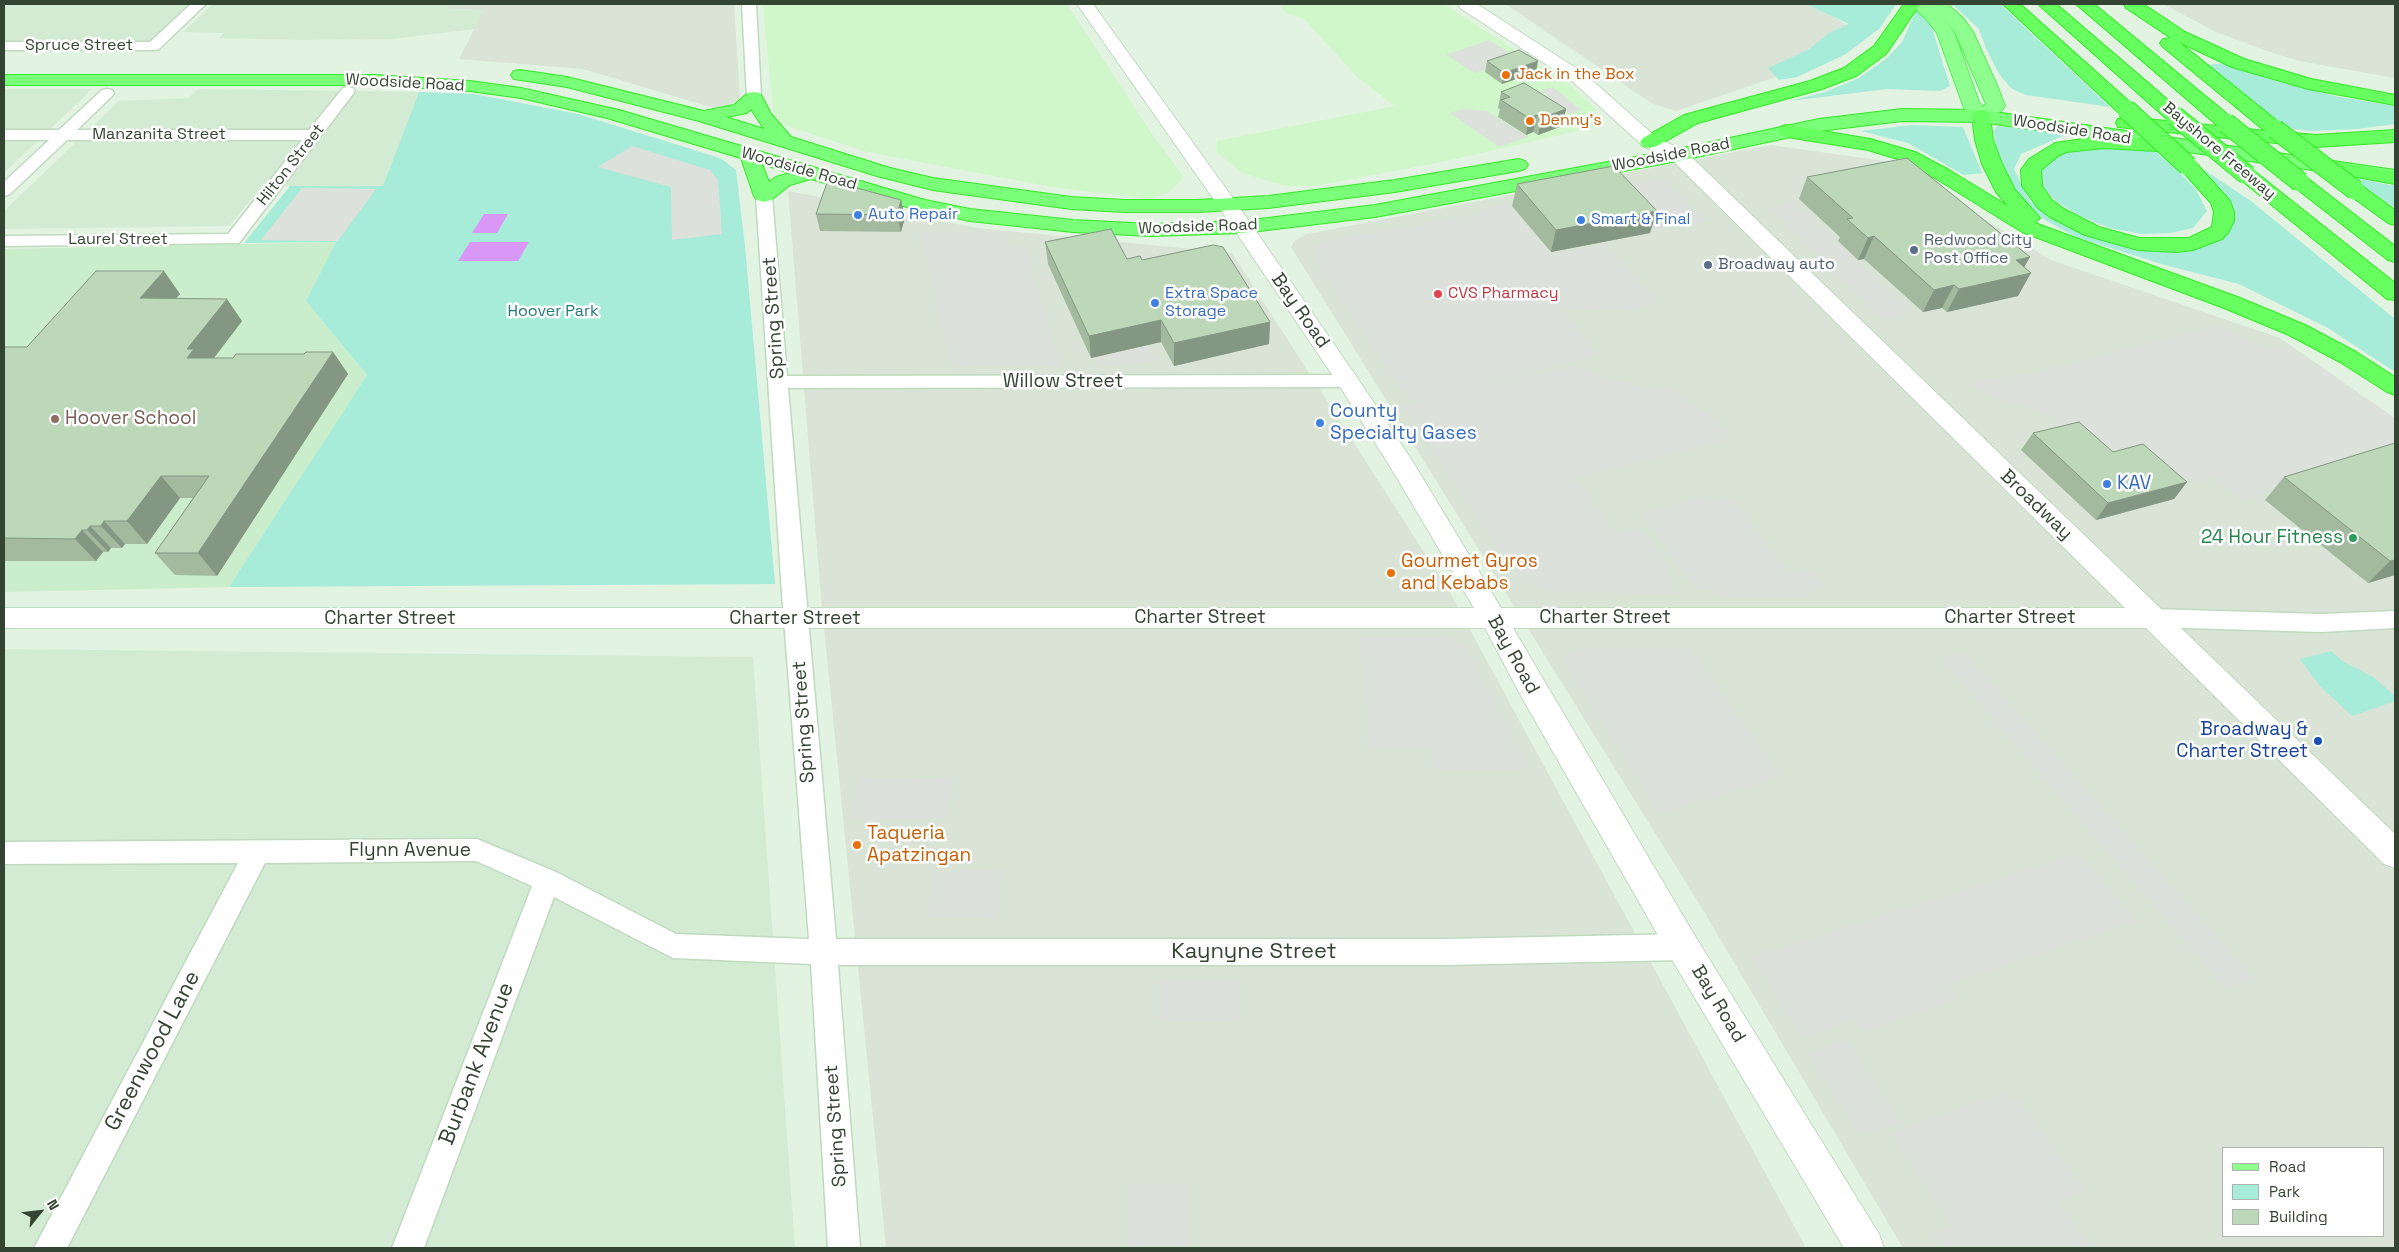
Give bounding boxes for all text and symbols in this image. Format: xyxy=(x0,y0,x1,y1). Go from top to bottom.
street label: Spruce Street xyxy=(25,36,133,56)
place label: Jack in the Box xyxy=(1516,65,1634,85)
marker: Jack in the Box xyxy=(1500,69,1512,81)
street label: Woodside Road xyxy=(345,70,465,96)
street label: Bayshore Freeway xyxy=(2159,98,2279,204)
place label: Denny's xyxy=(1540,111,1602,131)
street label: Woodside Road xyxy=(2012,111,2132,149)
marker: Denny's xyxy=(1524,115,1536,127)
street label: Hilton Street xyxy=(253,120,329,210)
street label: Manzanita Street xyxy=(92,125,226,145)
street label: Woodside Road xyxy=(1611,134,1731,176)
street label: Woodside Road xyxy=(739,143,859,195)
place label: Auto Repair xyxy=(868,205,958,225)
marker: Auto Repair xyxy=(852,209,864,221)
place label: Smart & Final xyxy=(1591,210,1691,230)
marker: Smart & Final xyxy=(1575,214,1587,226)
street label: Woodside Road xyxy=(1138,215,1258,239)
street label: Laurel Street xyxy=(68,230,168,250)
place label: Redwood City Post Office xyxy=(1924,231,2032,269)
marker: Redwood City Post Office xyxy=(1908,244,1920,256)
place label: Broadway auto xyxy=(1718,255,1835,275)
street label: Spring Street xyxy=(758,256,790,380)
marker: Broadway auto xyxy=(1702,259,1714,271)
street label: Bay Road xyxy=(1266,269,1334,353)
place label: Extra Space Storage xyxy=(1165,284,1258,322)
place label: CVS Pharmacy xyxy=(1448,284,1559,304)
marker: CVS Pharmacy xyxy=(1432,288,1444,300)
marker: Extra Space Storage xyxy=(1149,297,1161,309)
park label: Hoover Park xyxy=(507,302,599,322)
street label: Willow Street xyxy=(1003,371,1123,393)
place label: County Specialty Gases xyxy=(1330,401,1477,445)
place label: Hoover School xyxy=(65,408,197,430)
marker: Hoover School xyxy=(49,413,61,425)
marker: County Specialty Gases xyxy=(1314,417,1326,429)
street label: Broadway xyxy=(1995,465,2077,545)
place label: KAV xyxy=(2117,473,2151,495)
marker: KAV xyxy=(2101,478,2113,490)
place label: 24 Hour Fitness xyxy=(2201,527,2343,549)
marker: 24 Hour Fitness xyxy=(2347,532,2359,544)
place label: Gourmet Gyros and Kebabs xyxy=(1401,551,1538,595)
marker: Gourmet Gyros and Kebabs xyxy=(1385,567,1397,579)
street label: Charter Street xyxy=(1134,607,1266,629)
street label: Charter Street xyxy=(1539,607,1671,629)
street label: Charter Street xyxy=(1944,607,2076,629)
street label: Charter Street xyxy=(324,608,456,630)
street label: Charter Street xyxy=(729,608,861,630)
street label: Bay Road xyxy=(1482,612,1544,698)
street label: Spring Street xyxy=(788,660,820,784)
place label: Broadway & Charter Street xyxy=(2176,719,2308,763)
marker: Broadway & Charter Street xyxy=(2312,735,2324,747)
place label: Taqueria Apatzingan xyxy=(867,823,971,867)
marker: Taqueria Apatzingan xyxy=(851,839,863,851)
street label: Flynn Avenue xyxy=(349,840,471,862)
street label: Kaynyne Street xyxy=(1171,939,1337,965)
street label: Bay Road xyxy=(1686,961,1750,1047)
street label: Greenwood Lane xyxy=(100,966,206,1136)
street label: Burbank Avenue xyxy=(434,979,520,1149)
street label: Spring Street xyxy=(820,1064,852,1188)
legend xyxy=(2222,1147,2384,1237)
text: Road xyxy=(2269,1157,2306,1176)
text: Park xyxy=(2269,1182,2300,1201)
north arrow xyxy=(15,1187,65,1237)
text: N xyxy=(43,1196,63,1213)
text: Building xyxy=(2269,1207,2328,1226)

